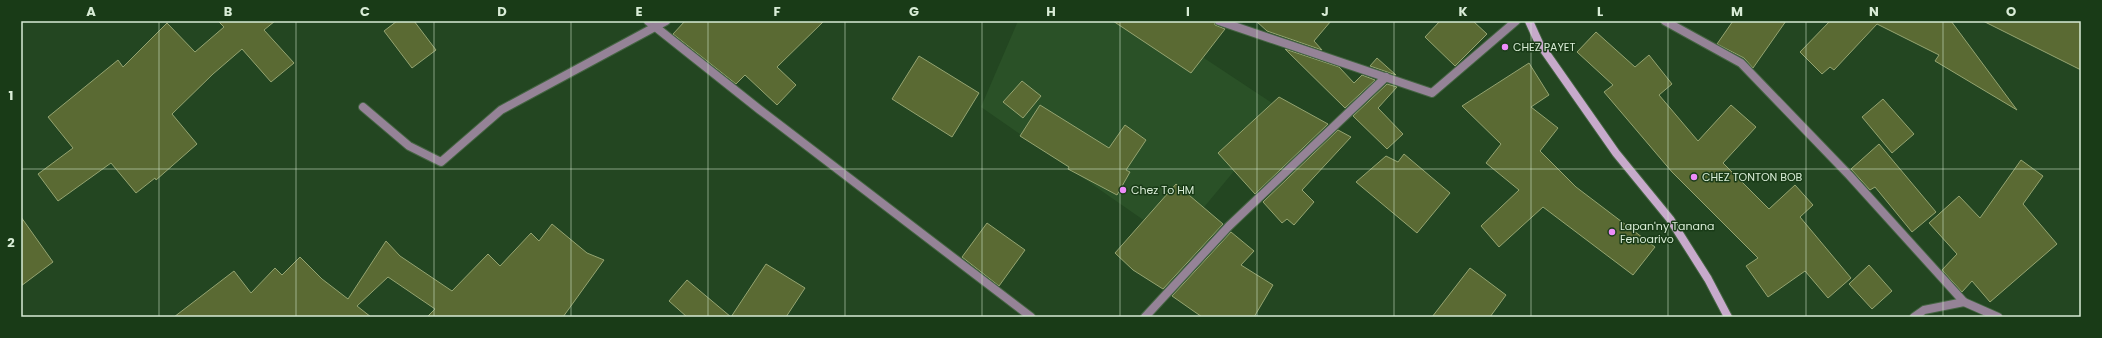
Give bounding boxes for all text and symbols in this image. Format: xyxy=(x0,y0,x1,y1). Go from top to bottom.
text: A xyxy=(86,2,96,21)
text: B xyxy=(224,2,233,21)
text: C xyxy=(360,2,370,21)
text: D xyxy=(497,2,507,21)
text: E xyxy=(635,2,643,21)
text: F xyxy=(773,2,781,21)
text: G xyxy=(909,2,919,21)
text: H xyxy=(1046,2,1056,21)
text: I xyxy=(1186,2,1190,21)
text: J xyxy=(1321,2,1329,21)
text: K xyxy=(1458,2,1468,21)
text: L xyxy=(1597,2,1603,21)
text: M xyxy=(1731,2,1743,21)
text: N xyxy=(1869,2,1879,21)
text: O xyxy=(2006,2,2016,21)
place label: CHEZ PAYET xyxy=(1513,39,1575,55)
marker: CHEZ PAYET xyxy=(1500,42,1510,52)
text: 1 xyxy=(9,86,13,105)
place label: CHEZ TONTON BOB xyxy=(1702,169,1803,185)
marker: CHEZ TONTON BOB xyxy=(1689,172,1699,182)
place label: Chez To HM xyxy=(1131,182,1194,198)
marker: Chez To HM xyxy=(1118,185,1128,195)
place label: Lapan'ny Tanana Fenoarivo xyxy=(1620,218,1714,247)
marker: Lapan'ny Tanana Fenoarivo xyxy=(1607,227,1617,237)
text: 2 xyxy=(7,233,15,252)

